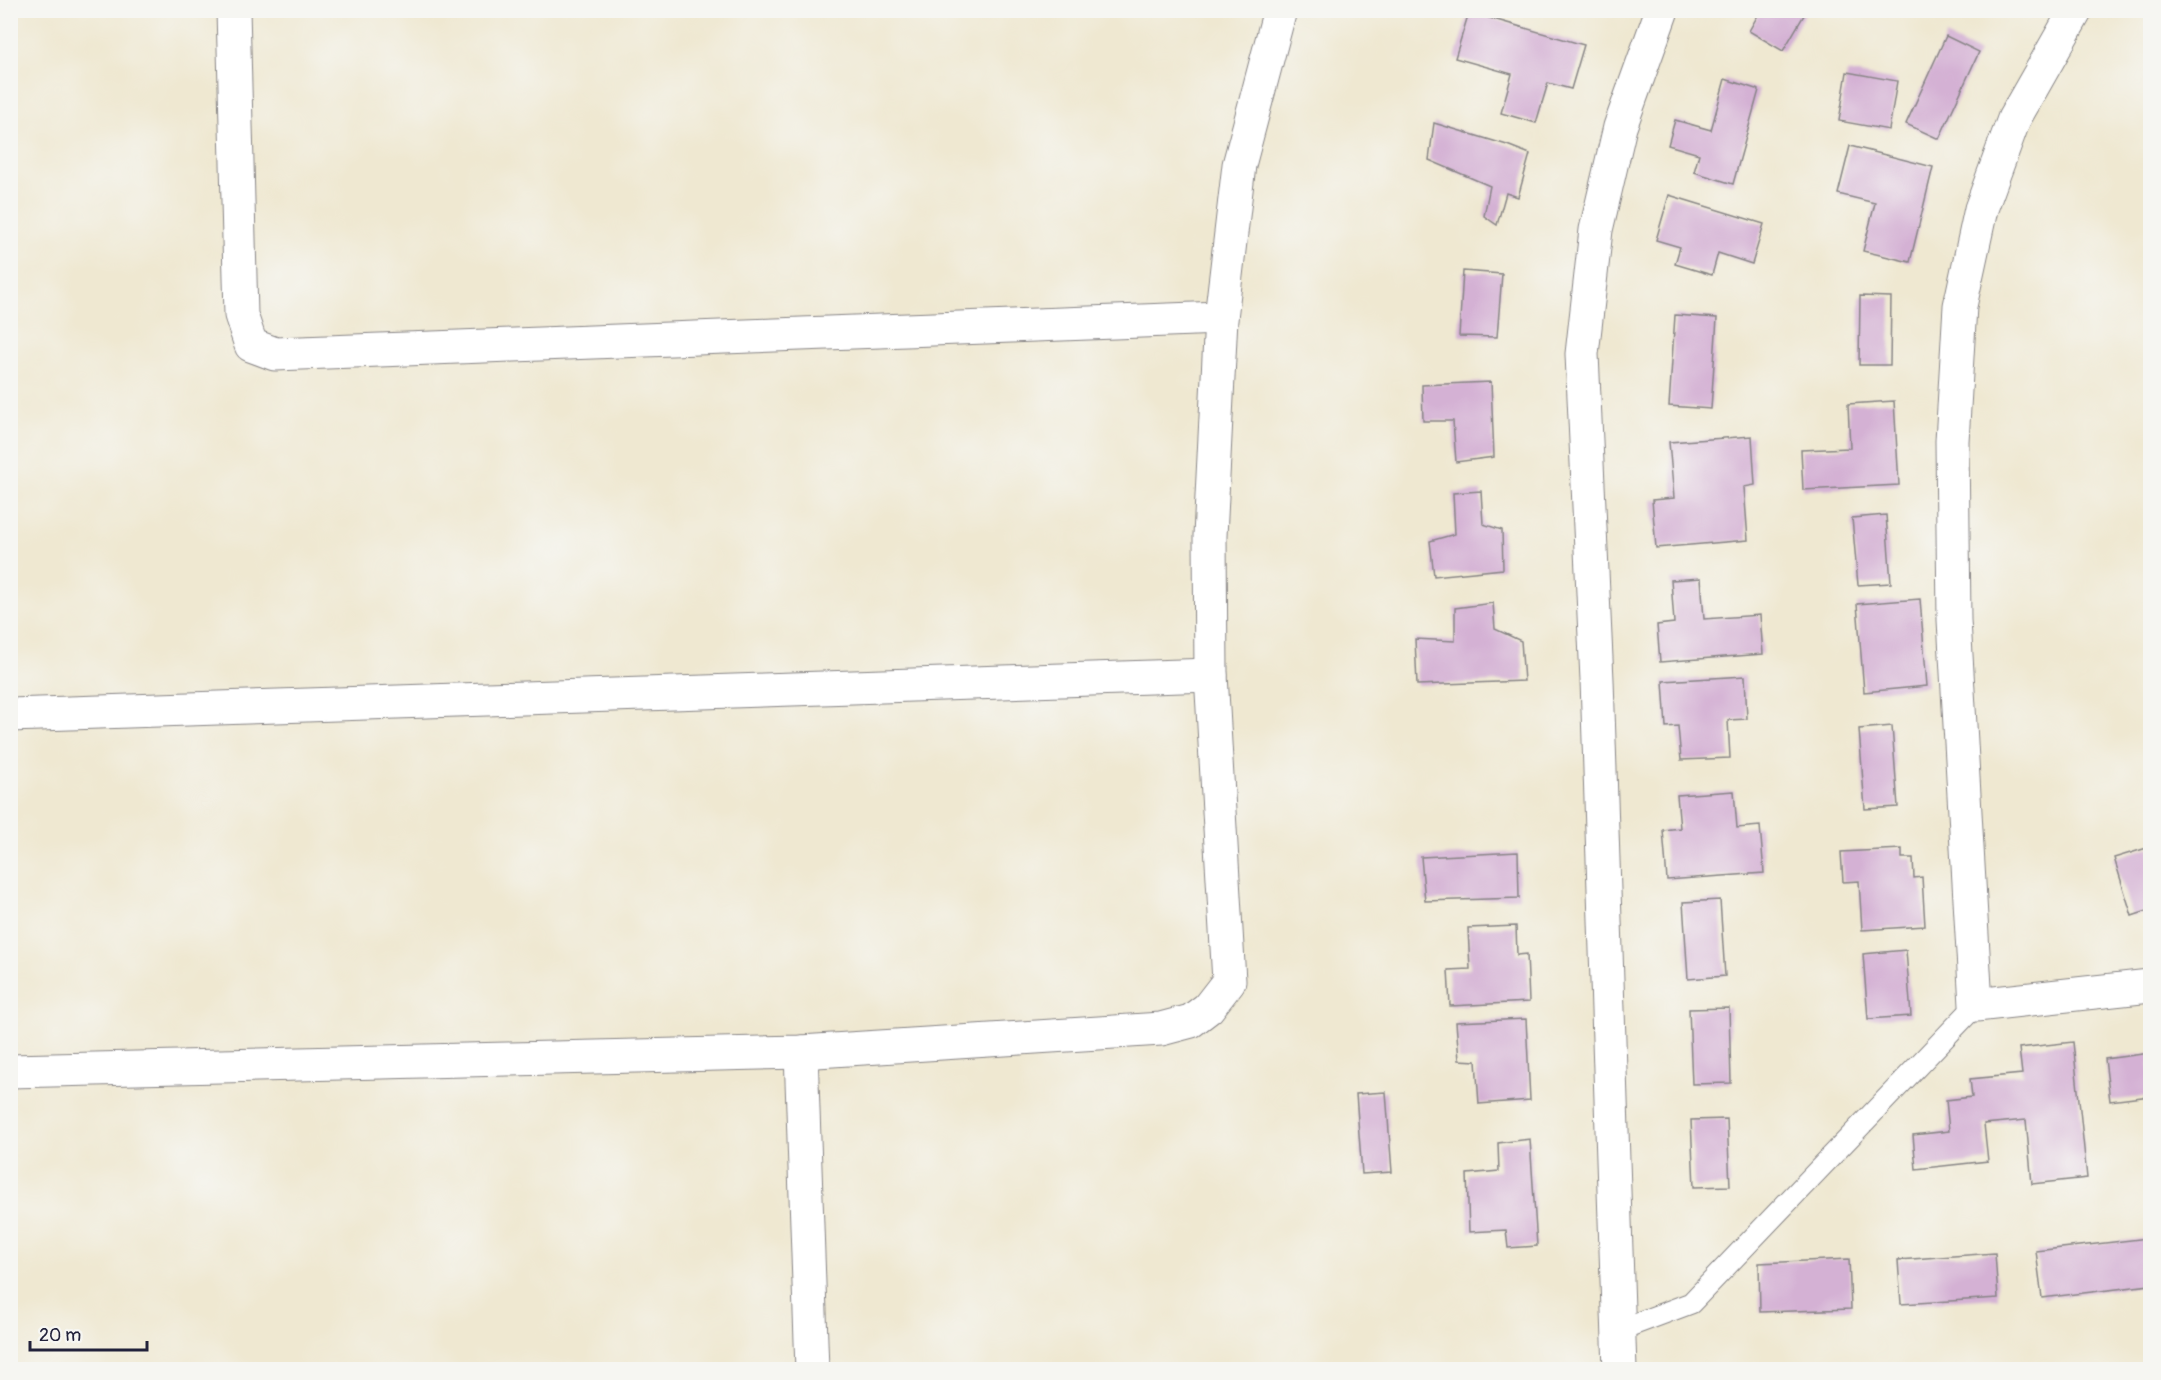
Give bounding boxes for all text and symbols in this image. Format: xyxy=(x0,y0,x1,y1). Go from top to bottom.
scale bar xyxy=(30,1314,147,1352)
text: 20 m xyxy=(39,1324,81,1347)

